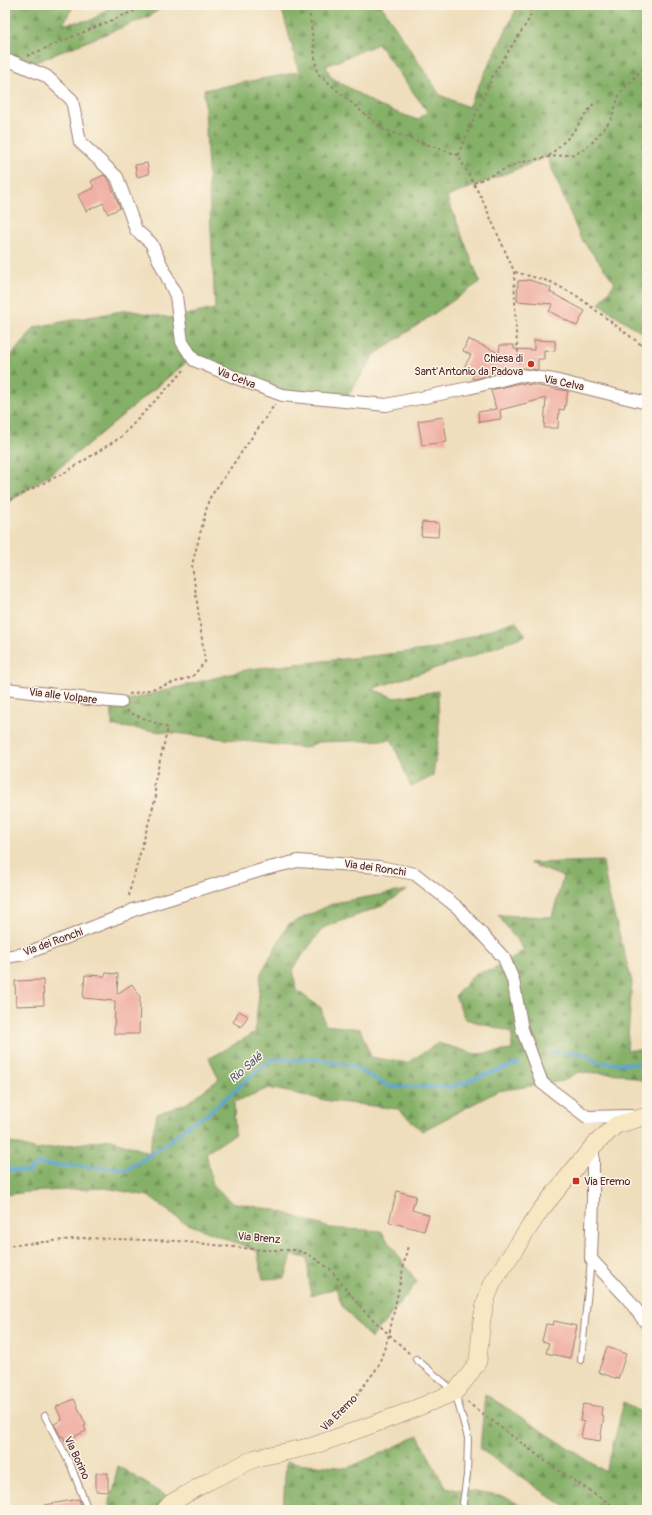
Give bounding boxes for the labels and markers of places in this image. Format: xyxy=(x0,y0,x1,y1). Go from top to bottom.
place label: Chiesa di Sant'Antonio da Padova xyxy=(414,352,523,378)
marker: Chiesa di Sant'Antonio da Padova xyxy=(526,359,536,369)
place label: Via Eremo xyxy=(584,1175,631,1188)
marker: Via Eremo xyxy=(571,1176,581,1186)

